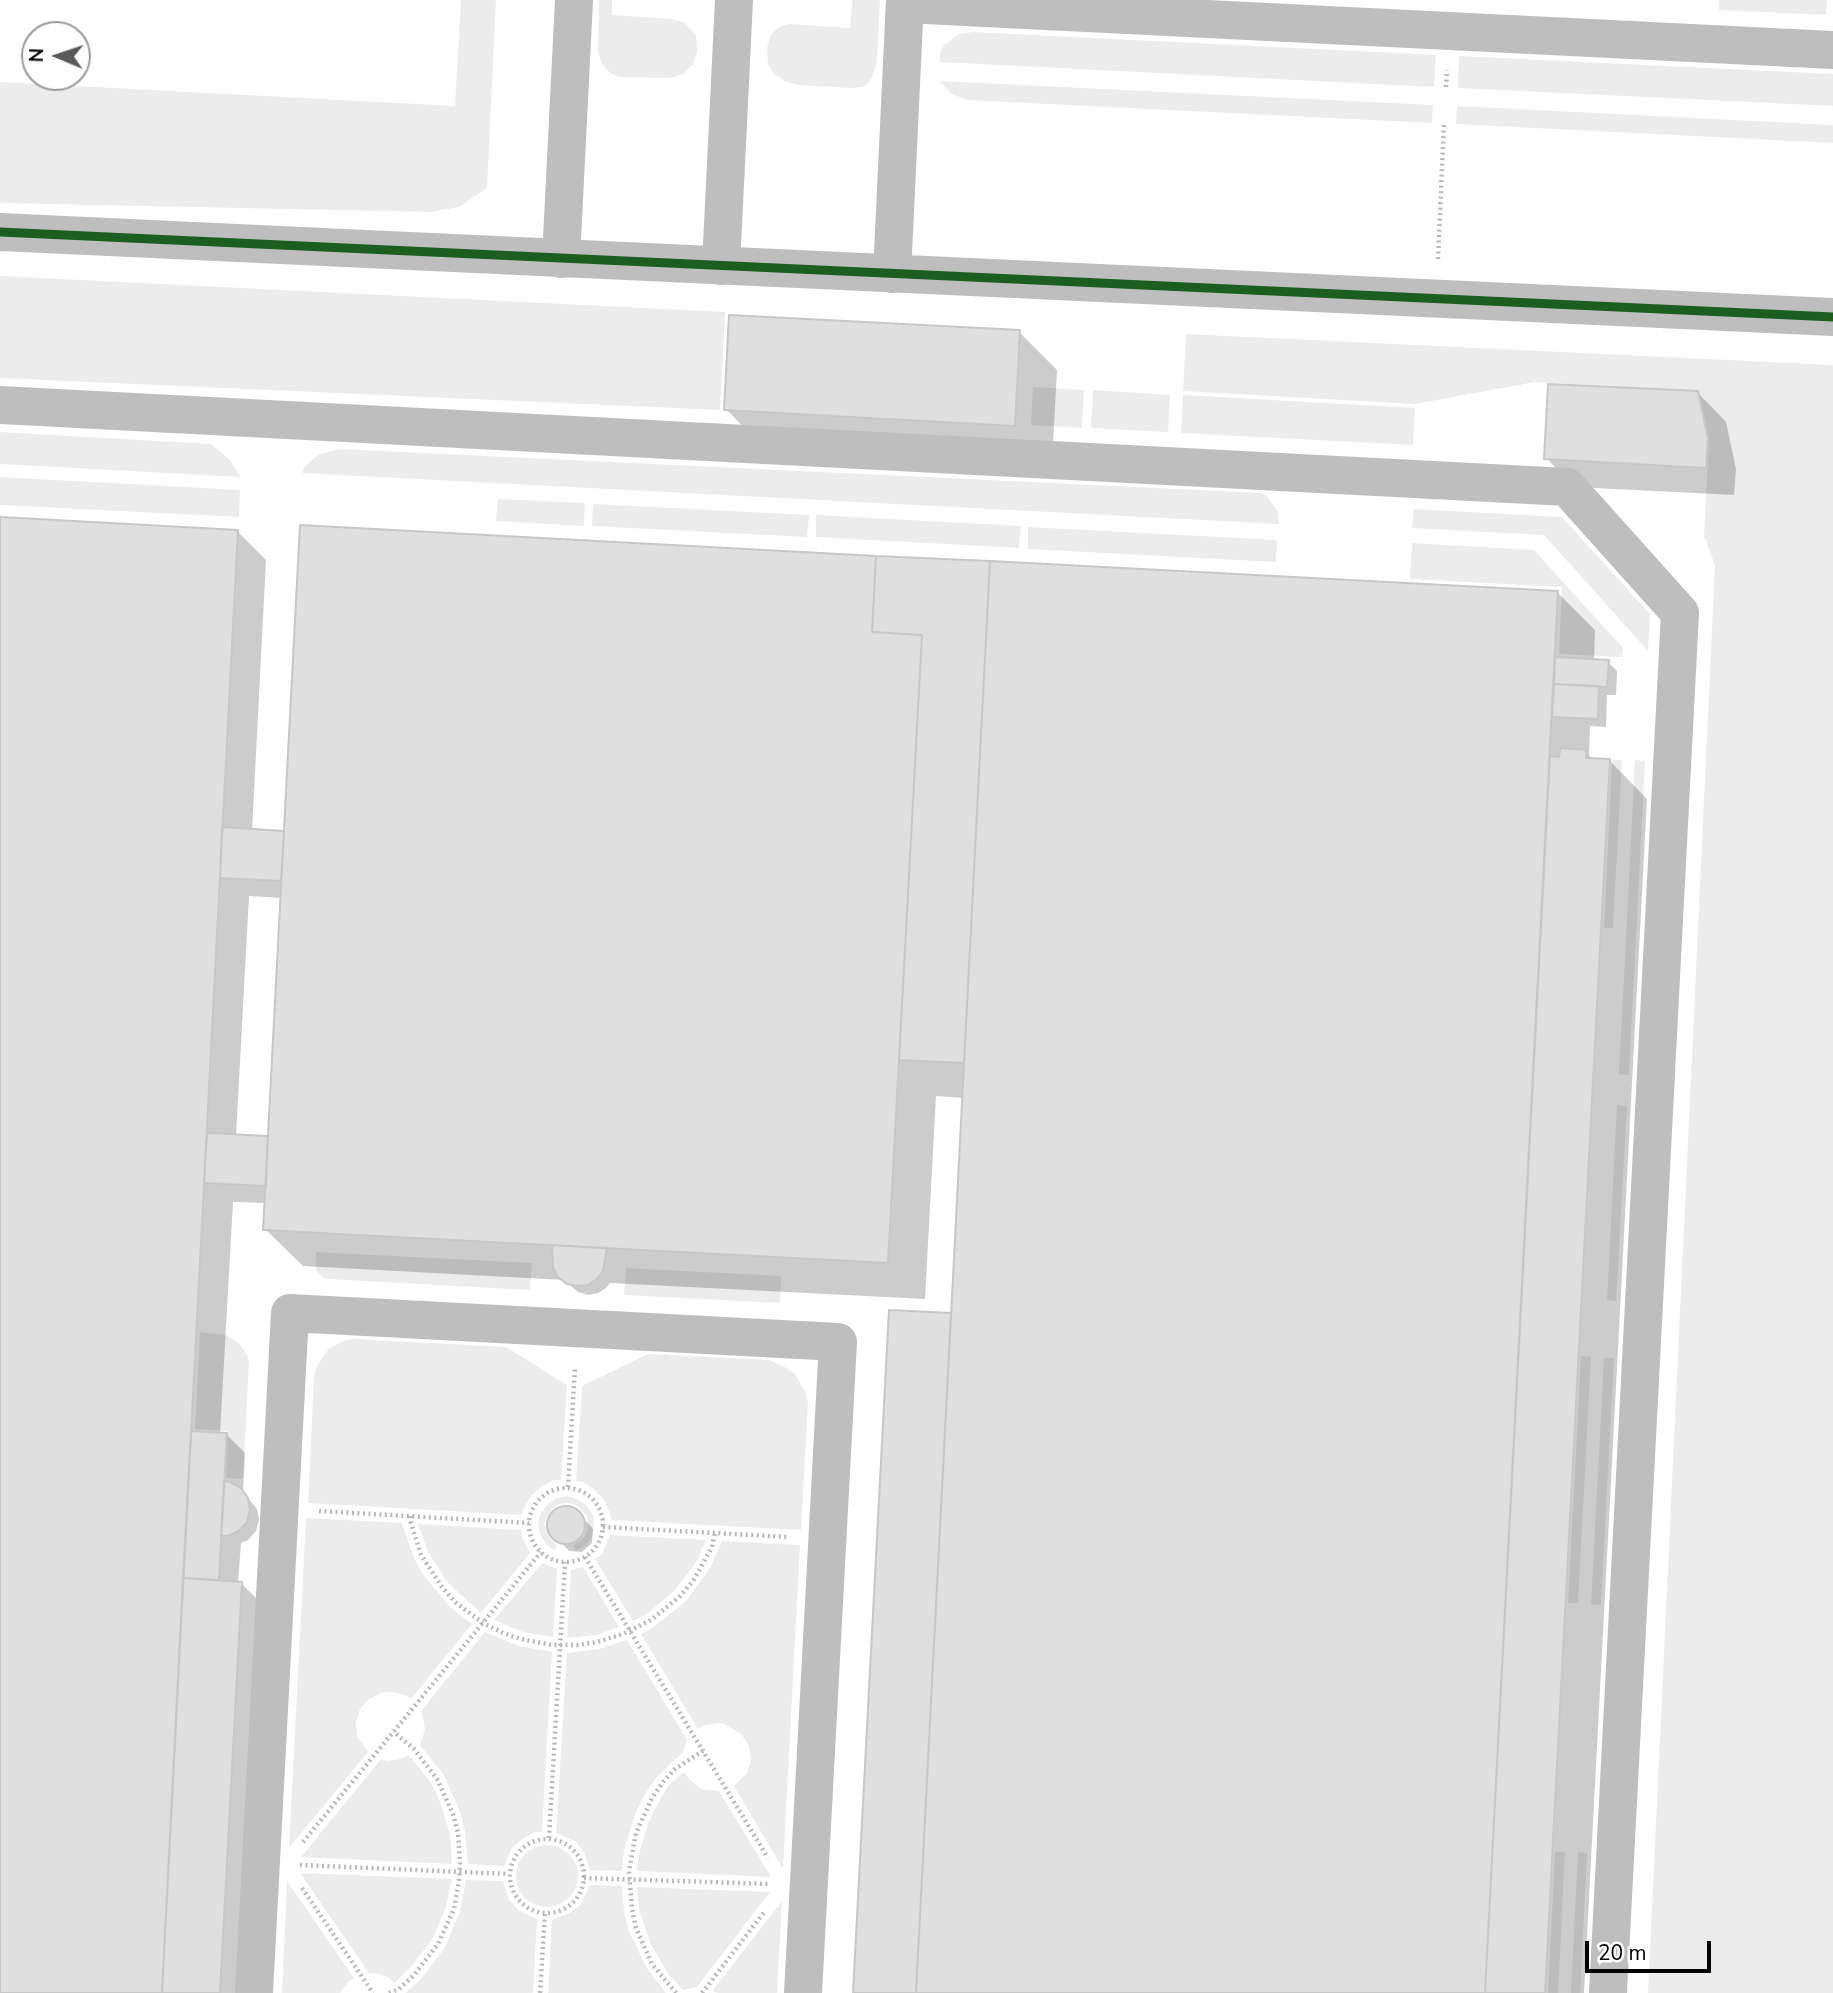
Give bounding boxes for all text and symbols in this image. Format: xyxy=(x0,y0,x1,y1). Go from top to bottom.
north arrow xyxy=(21,21,91,91)
text: N xyxy=(24,48,50,63)
scale bar xyxy=(1588,1926,1714,1970)
text: 20 m xyxy=(1598,1939,1647,1967)

